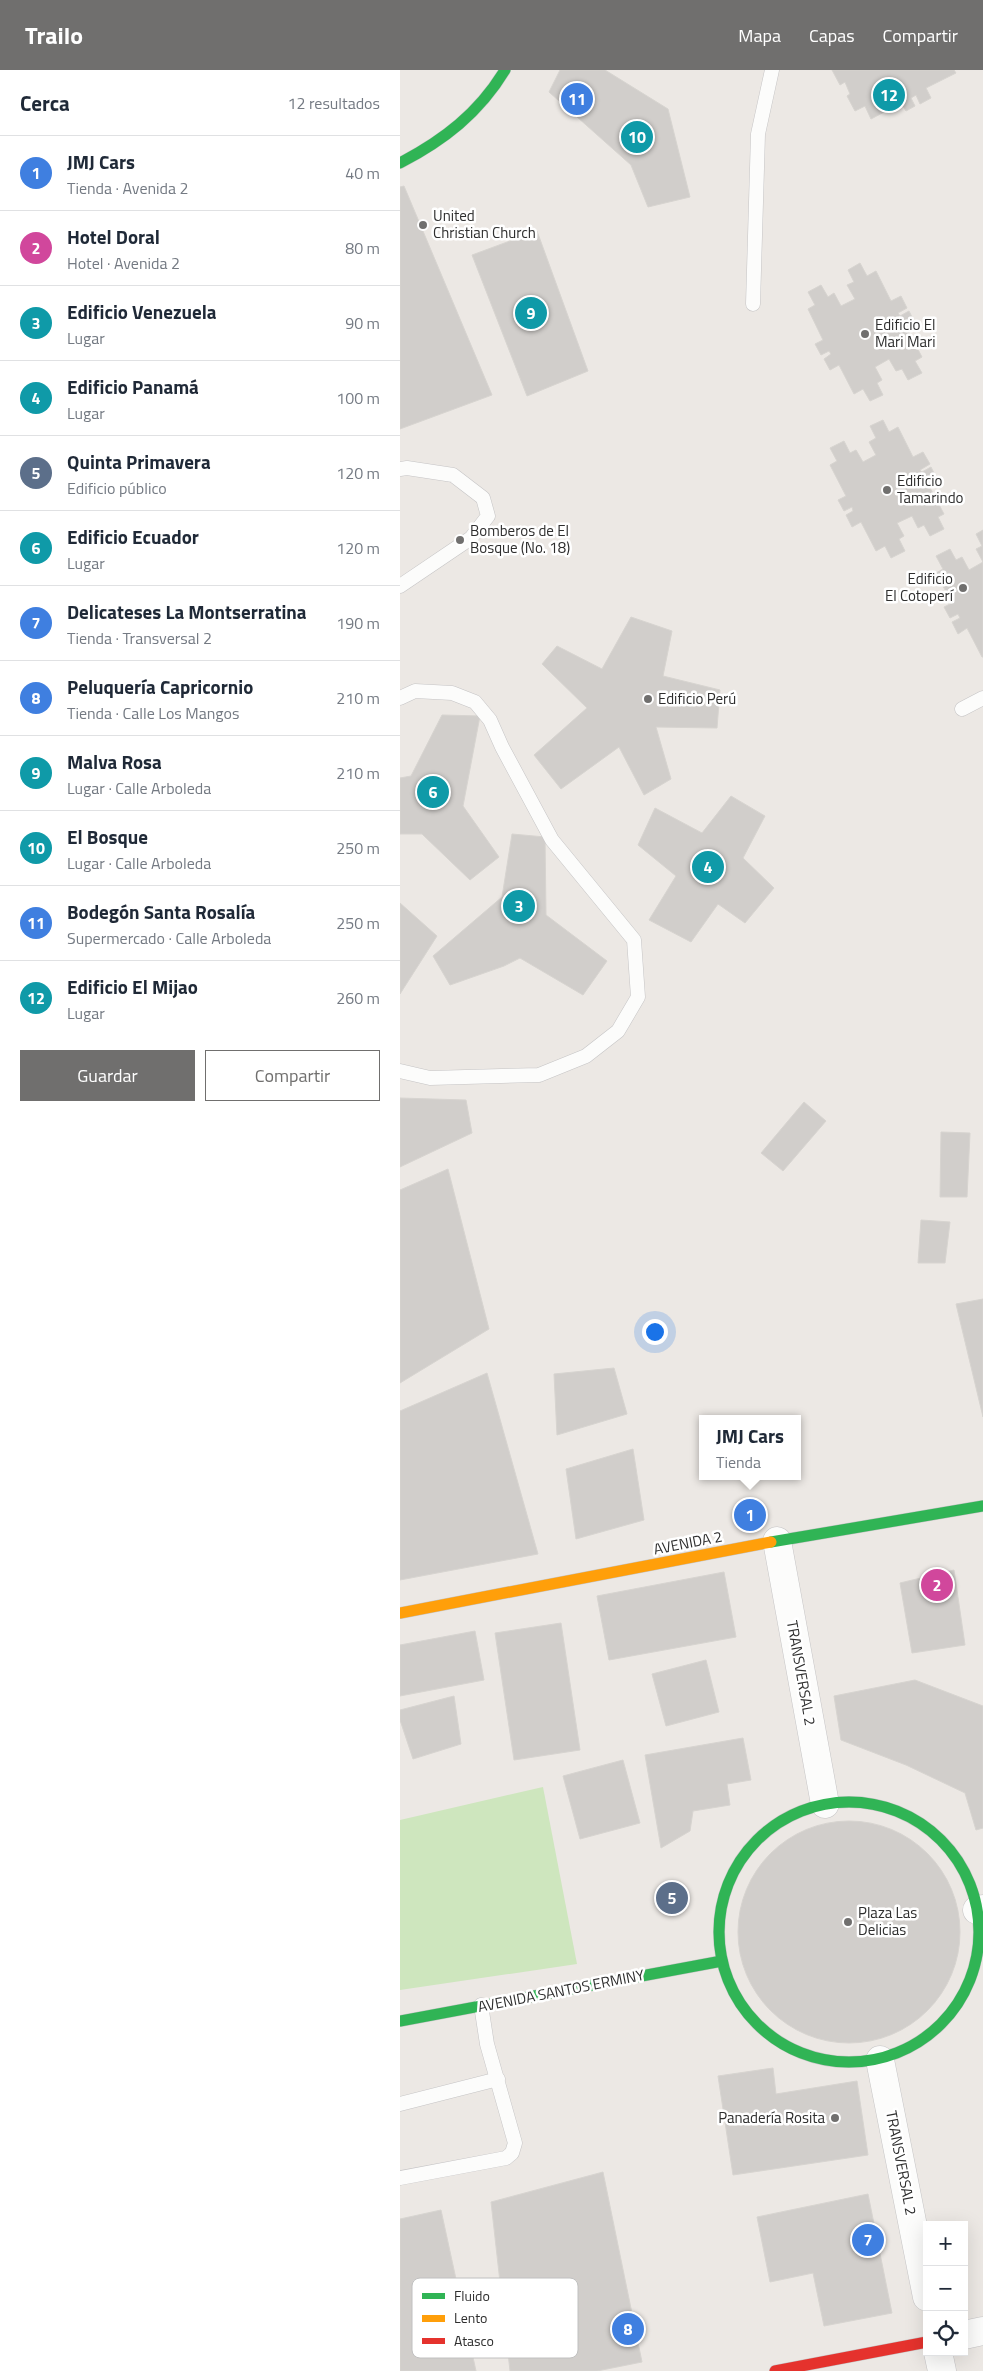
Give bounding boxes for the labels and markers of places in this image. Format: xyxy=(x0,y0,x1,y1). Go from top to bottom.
pin: 12 xyxy=(873,76,905,114)
pin: 11 xyxy=(561,80,593,118)
pin: 10 xyxy=(621,118,653,156)
place label: United Christian Church xyxy=(433,204,536,244)
marker: United Christian Church xyxy=(417,219,429,231)
pin: 9 xyxy=(515,294,547,332)
place label: Edificio El Mari Mari xyxy=(875,313,935,353)
marker: Edificio El Mari Mari xyxy=(859,328,871,340)
place label: Edificio Tamarindo xyxy=(897,469,964,509)
marker: Edificio Tamarindo xyxy=(881,484,893,496)
place label: Bomberos de El Bosque (No. 18) xyxy=(470,519,570,559)
marker: Bomberos de El Bosque (No. 18) xyxy=(454,534,466,546)
place label: Edificio El Cotoperí xyxy=(885,567,955,607)
marker: Edificio El Cotoperí xyxy=(957,582,969,594)
place label: Edificio Perú xyxy=(658,687,736,710)
marker: Edificio Perú xyxy=(642,693,654,705)
pin: 6 xyxy=(417,773,449,811)
pin: 4 xyxy=(692,848,724,886)
pin: 3 xyxy=(503,887,535,925)
pin: 1 xyxy=(734,1496,766,1534)
pin: 2 xyxy=(921,1566,953,1604)
pin: 5 xyxy=(656,1879,688,1917)
place label: Plaza Las Delicias xyxy=(858,1901,917,1941)
marker: Plaza Las Delicias xyxy=(842,1916,854,1928)
place label: Panadería Rosita xyxy=(718,2106,825,2129)
marker: Panadería Rosita xyxy=(829,2112,841,2124)
pin: 7 xyxy=(852,2221,884,2259)
pin: 8 xyxy=(612,2310,644,2348)

